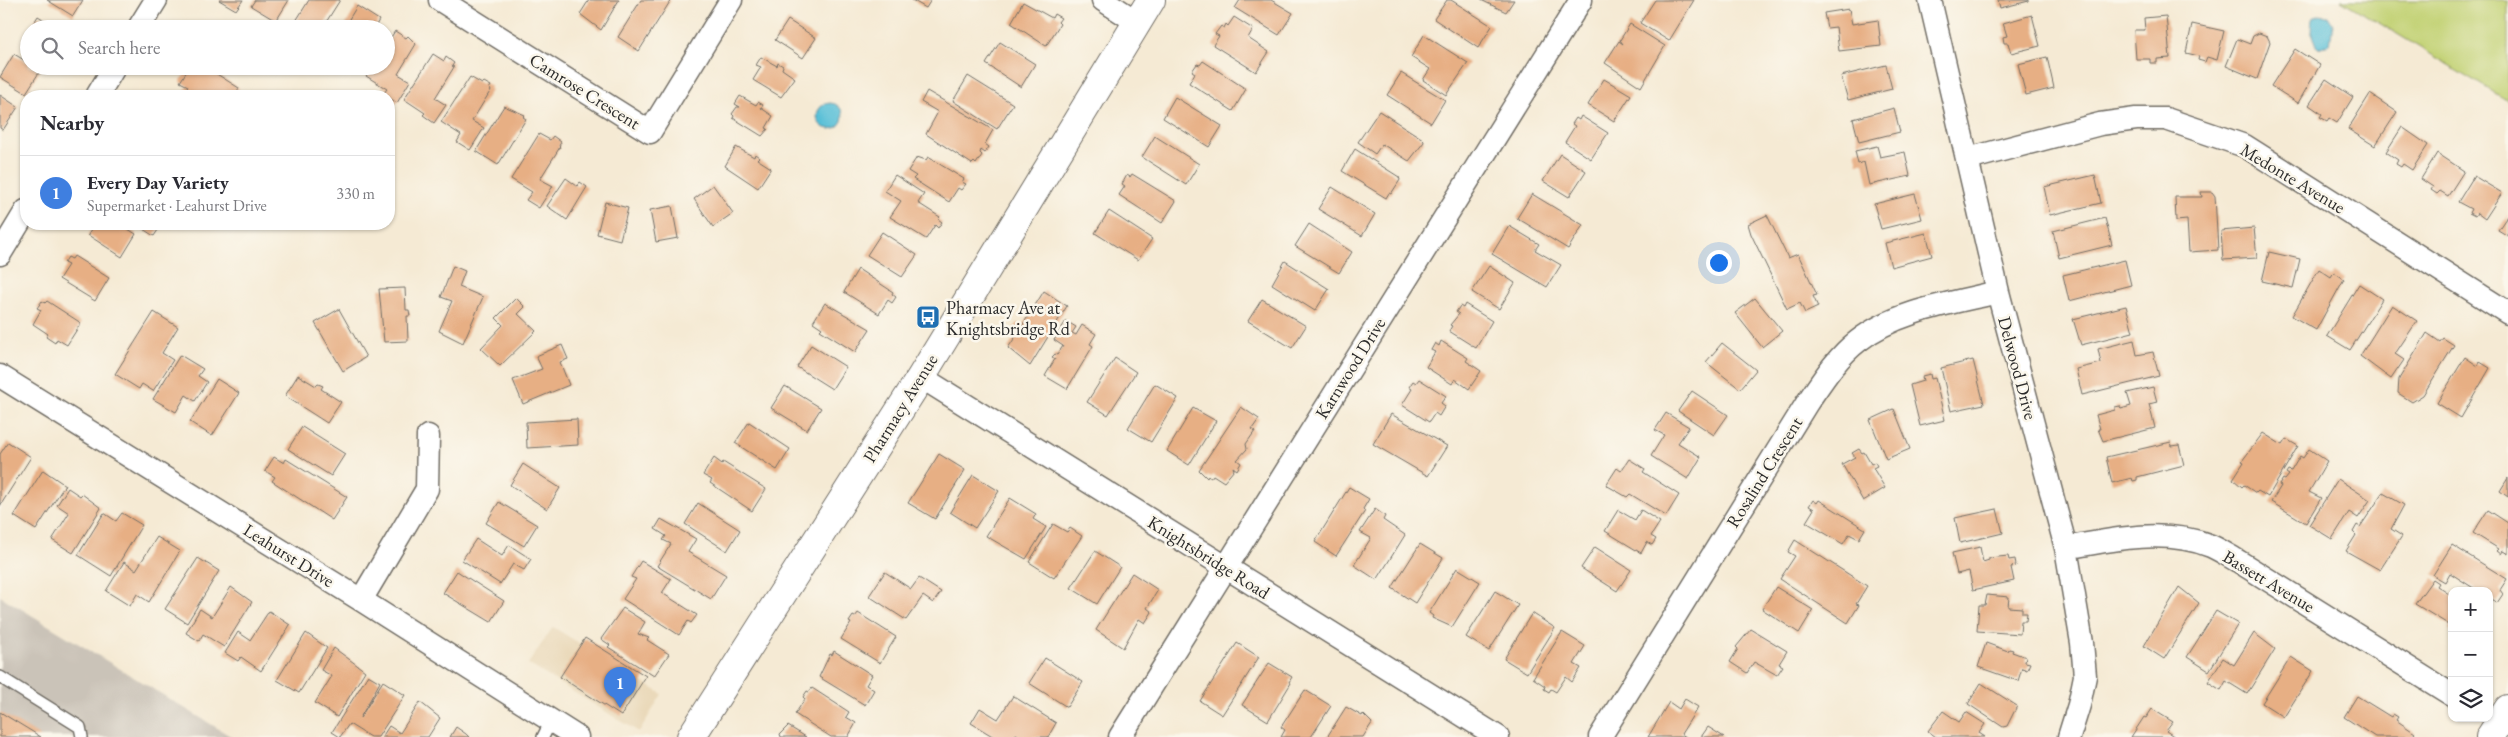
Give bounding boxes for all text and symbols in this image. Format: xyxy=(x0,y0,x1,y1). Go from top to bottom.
search box xyxy=(20,20,395,75)
icon: search xyxy=(38,34,66,62)
text: Search here xyxy=(78,35,160,60)
street label: Camrose Crescent xyxy=(525,48,645,134)
text: Nearby xyxy=(40,109,104,136)
street label: Medonte Avenue xyxy=(2236,138,2350,218)
text: Every Day Variety xyxy=(87,170,229,195)
text: 1 xyxy=(52,183,60,204)
text: 330 m xyxy=(336,183,375,204)
text: Supermarket · Leahurst Drive xyxy=(87,195,267,216)
your location xyxy=(1706,250,1732,276)
place label: Pharmacy Ave at Knightsbridge Rd xyxy=(946,296,1071,340)
bus stop icon: Pharmacy Ave at Knightsbridge Rd xyxy=(915,304,941,330)
street label: Karnwood Drive xyxy=(1310,313,1390,423)
street label: Delwood Drive xyxy=(1993,314,2043,422)
street label: Pharmacy Avenue xyxy=(857,349,943,467)
street label: Rosalind Crescent xyxy=(1721,412,1807,532)
street label: Knightsbridge Road xyxy=(1144,510,1275,604)
street label: Leahurst Drive xyxy=(239,518,339,592)
street label: Bassett Avenue xyxy=(2219,545,2319,617)
map controls xyxy=(2448,587,2493,722)
button: + xyxy=(2448,587,2493,632)
button: − xyxy=(2448,632,2493,677)
pin: 1 xyxy=(604,667,636,708)
button: layers xyxy=(2448,677,2493,722)

